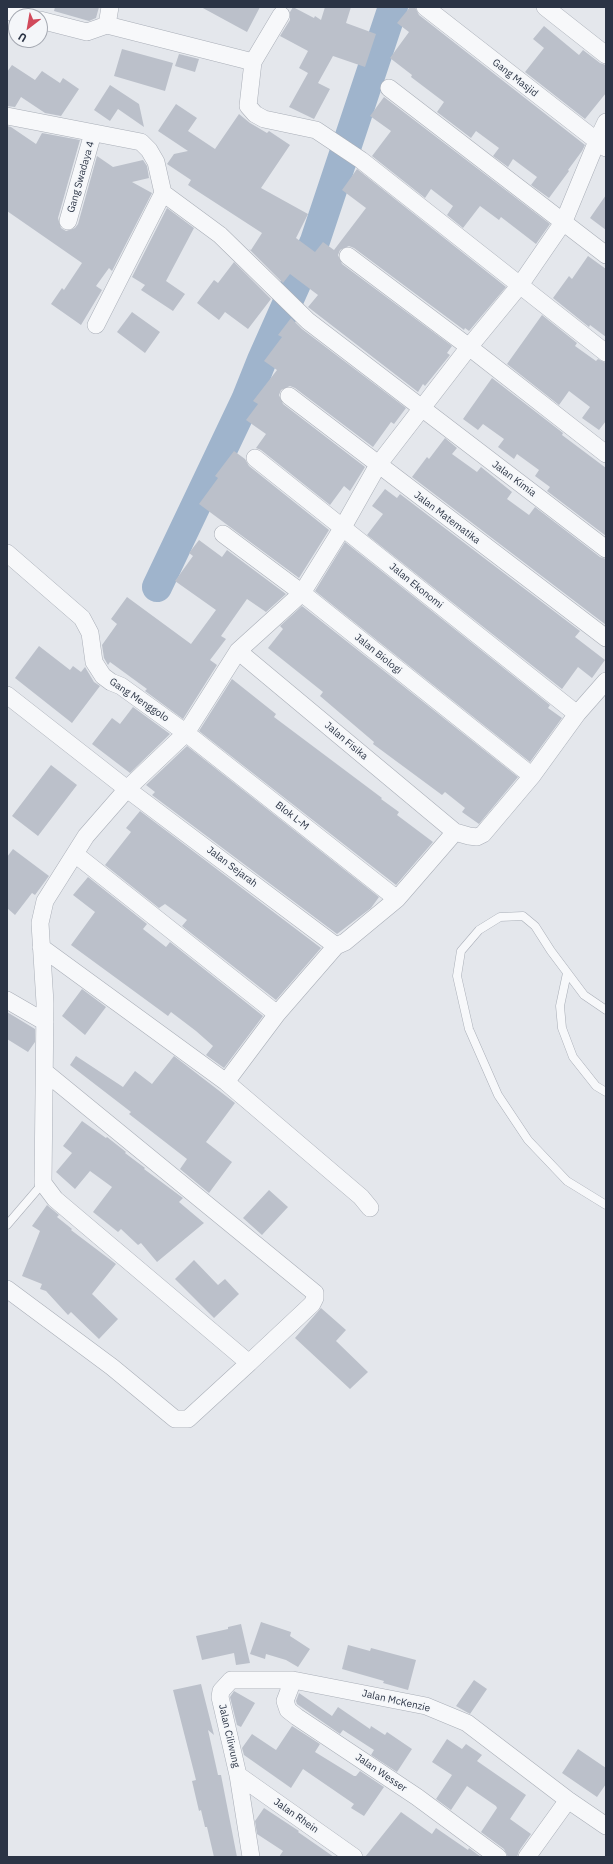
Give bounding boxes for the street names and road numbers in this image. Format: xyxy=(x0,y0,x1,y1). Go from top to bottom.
street label: Gang Masjid xyxy=(490,56,540,100)
street label: Gang Swadaya 4 xyxy=(65,140,97,214)
street label: Jalan Kimia xyxy=(490,459,538,499)
street label: Jalan Matematika xyxy=(412,489,482,547)
street label: Jalan Ekonomi xyxy=(387,561,445,611)
street label: Jalan Biologi xyxy=(352,631,404,677)
street label: Gang Menggolo xyxy=(107,676,171,724)
street label: Jalan Fisika xyxy=(322,720,370,762)
street label: Blok L-M xyxy=(273,799,311,833)
street label: Jalan Sejarah xyxy=(204,844,260,890)
street label: Jalan McKenzie xyxy=(361,1687,431,1715)
street label: Jalan Ciliwung xyxy=(216,1703,242,1769)
street label: Jalan Wesser xyxy=(353,1751,409,1795)
street label: Jalan Rhein xyxy=(271,1796,321,1836)

